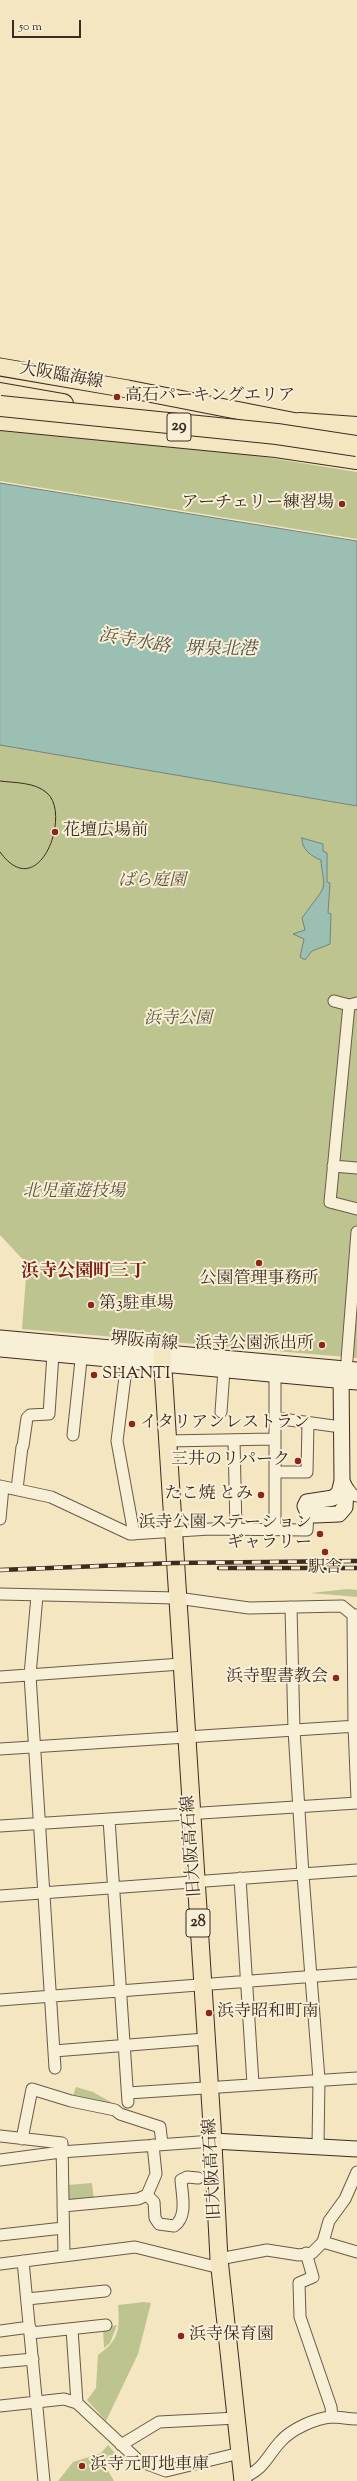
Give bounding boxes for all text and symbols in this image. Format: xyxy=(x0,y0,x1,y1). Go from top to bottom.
scale bar xyxy=(14,12,83,38)
text: 50 m xyxy=(19,18,42,36)
street label: 大阪臨海線 xyxy=(17,360,105,394)
place label: 高石パーキングエリア xyxy=(125,387,295,407)
marker: 高石パーキングエリア xyxy=(112,392,122,402)
road number: 29 xyxy=(167,413,191,441)
place label: アーチェリー練習場 xyxy=(182,494,334,514)
marker: アーチェリー練習場 xyxy=(337,499,347,509)
water label: 浜寺水路 xyxy=(97,626,171,660)
water label: 堺泉北港 xyxy=(185,640,257,662)
place label: 花壇広場前 xyxy=(63,822,148,842)
marker: 花壇広場前 xyxy=(50,827,60,837)
park label: ばら庭園 xyxy=(118,872,186,892)
park label: 浜寺公園 xyxy=(144,1010,212,1030)
park label: 北児童遊技場 xyxy=(23,1183,125,1203)
marker: 公園管理事務所 xyxy=(254,1258,264,1268)
district label: 浜寺公園町三丁 xyxy=(21,1262,147,1284)
place label: 公園管理事務所 xyxy=(200,1270,318,1290)
place label: 第3駐車場 xyxy=(99,1295,174,1315)
marker: 第3駐車場 xyxy=(86,1300,96,1310)
street label: 堺阪南線 xyxy=(109,1330,179,1356)
place label: 浜寺公園派出所 xyxy=(195,1335,314,1355)
marker: 浜寺公園派出所 xyxy=(317,1340,327,1350)
place label: SHANTI xyxy=(102,1365,170,1385)
marker: SHANTI xyxy=(89,1370,99,1380)
place label: イタリアンレストラン xyxy=(140,1414,310,1434)
marker: イタリアンレストラン xyxy=(127,1419,137,1429)
place label: 三井のリパーク xyxy=(171,1451,290,1471)
marker: 三井のリパーク xyxy=(293,1456,303,1466)
place label: たこ焼 とみ xyxy=(164,1485,253,1505)
marker: たこ焼 とみ xyxy=(256,1490,266,1500)
place label: 浜寺公園 ステーション ギャラリー xyxy=(138,1514,312,1554)
marker: 浜寺公園 ステーション ギャラリー xyxy=(315,1529,325,1539)
marker: 駅舎 xyxy=(320,1547,330,1557)
place label: 駅舎 xyxy=(308,1559,342,1579)
place label: 浜寺聖書教会 xyxy=(226,1668,328,1688)
marker: 浜寺聖書教会 xyxy=(331,1673,341,1683)
street label: 旧大阪高石線 xyxy=(179,1794,207,1898)
road number: 28 xyxy=(186,1909,210,1937)
place label: 浜寺昭和町南 xyxy=(217,2003,319,2023)
marker: 浜寺昭和町南 xyxy=(204,2008,214,2018)
street label: 旧大阪高石線 xyxy=(201,2118,227,2220)
place label: 浜寺保育園 xyxy=(189,2326,274,2346)
marker: 浜寺保育園 xyxy=(176,2331,186,2341)
place label: 浜寺元町地車庫 xyxy=(90,2456,209,2476)
marker: 浜寺元町地車庫 xyxy=(77,2461,87,2471)

